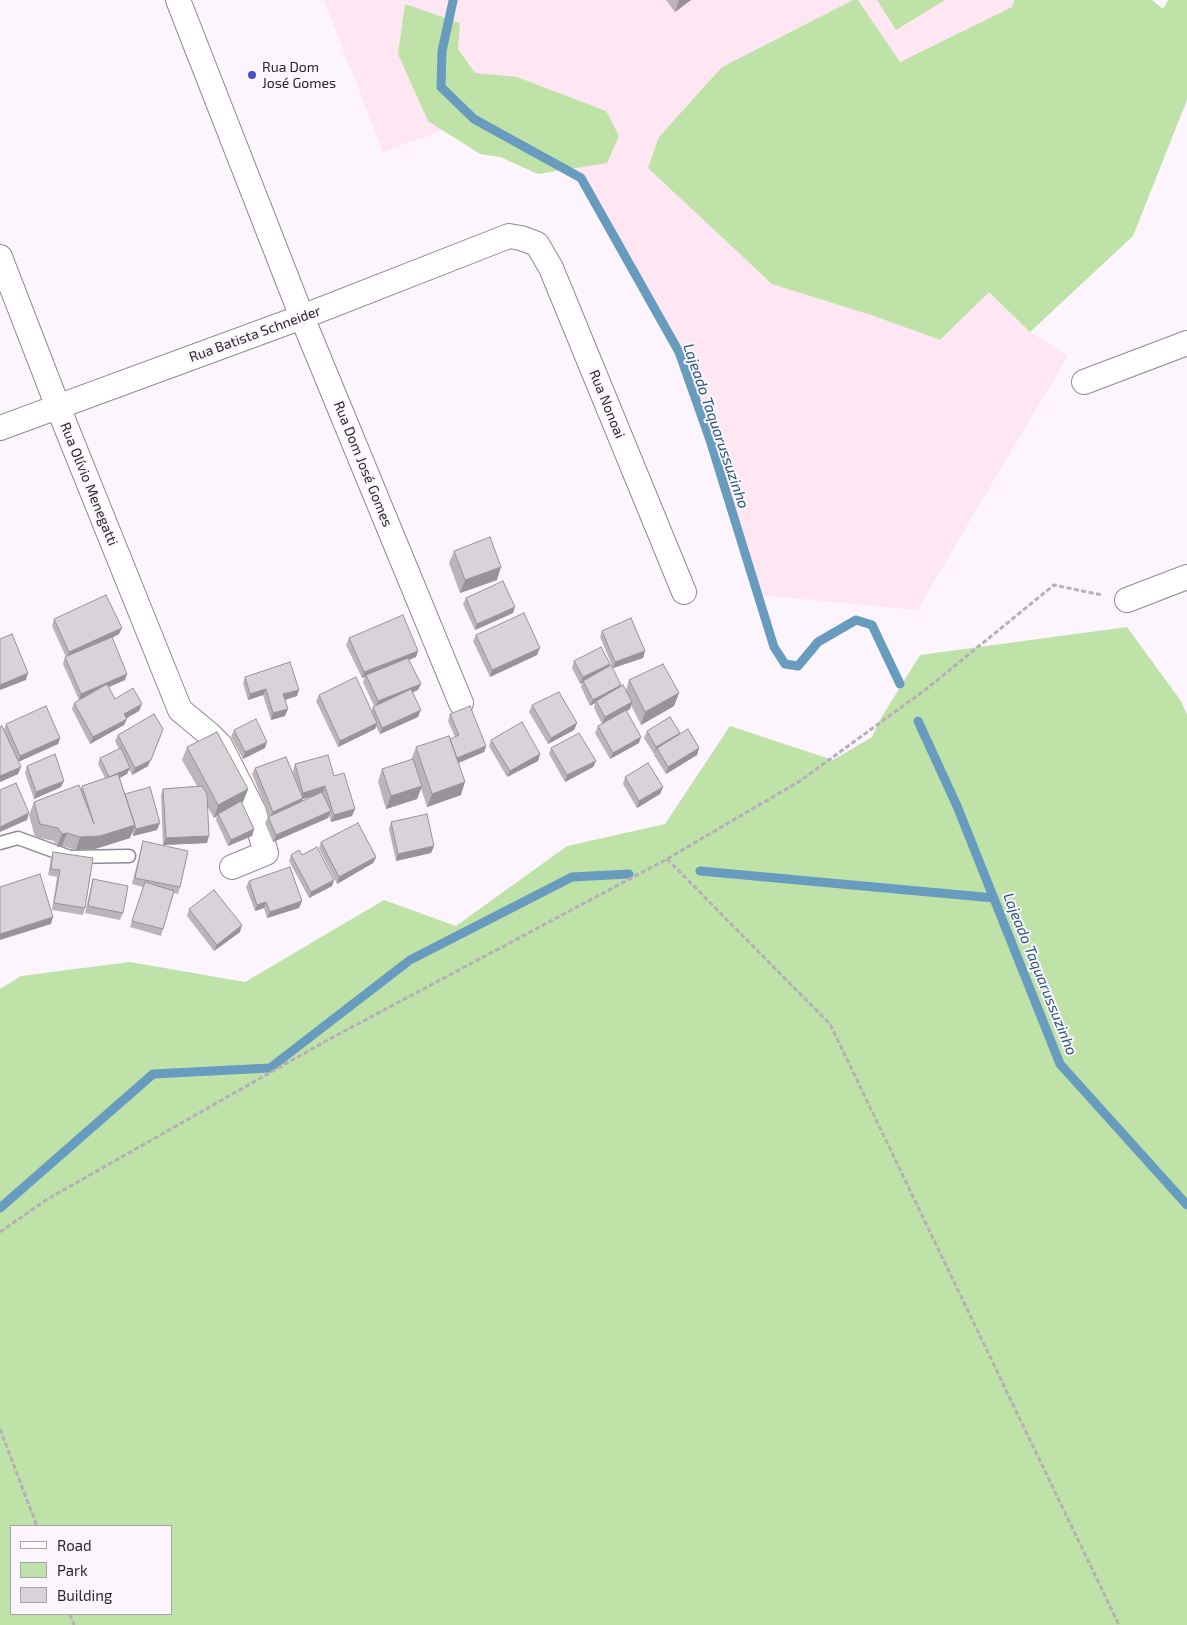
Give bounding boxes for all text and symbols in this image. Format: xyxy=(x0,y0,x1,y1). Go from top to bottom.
place label: Rua Dom José Gomes xyxy=(262,59,336,92)
marker: Rua Dom José Gomes xyxy=(246,69,258,81)
street label: Rua Batista Schneider xyxy=(187,302,323,366)
water label: Lajeado Taquarussuzinho xyxy=(679,341,753,511)
street label: Rua Nonoai xyxy=(586,367,628,441)
street label: Rua Dom José Gomes xyxy=(330,399,396,529)
street label: Rua Olívio Menegatti xyxy=(57,420,121,548)
water label: Lajeado Taquarussuzinho xyxy=(999,890,1081,1058)
legend xyxy=(10,1525,172,1615)
text: Road xyxy=(57,1536,92,1554)
text: Park xyxy=(57,1561,88,1579)
text: Building xyxy=(57,1586,112,1604)

